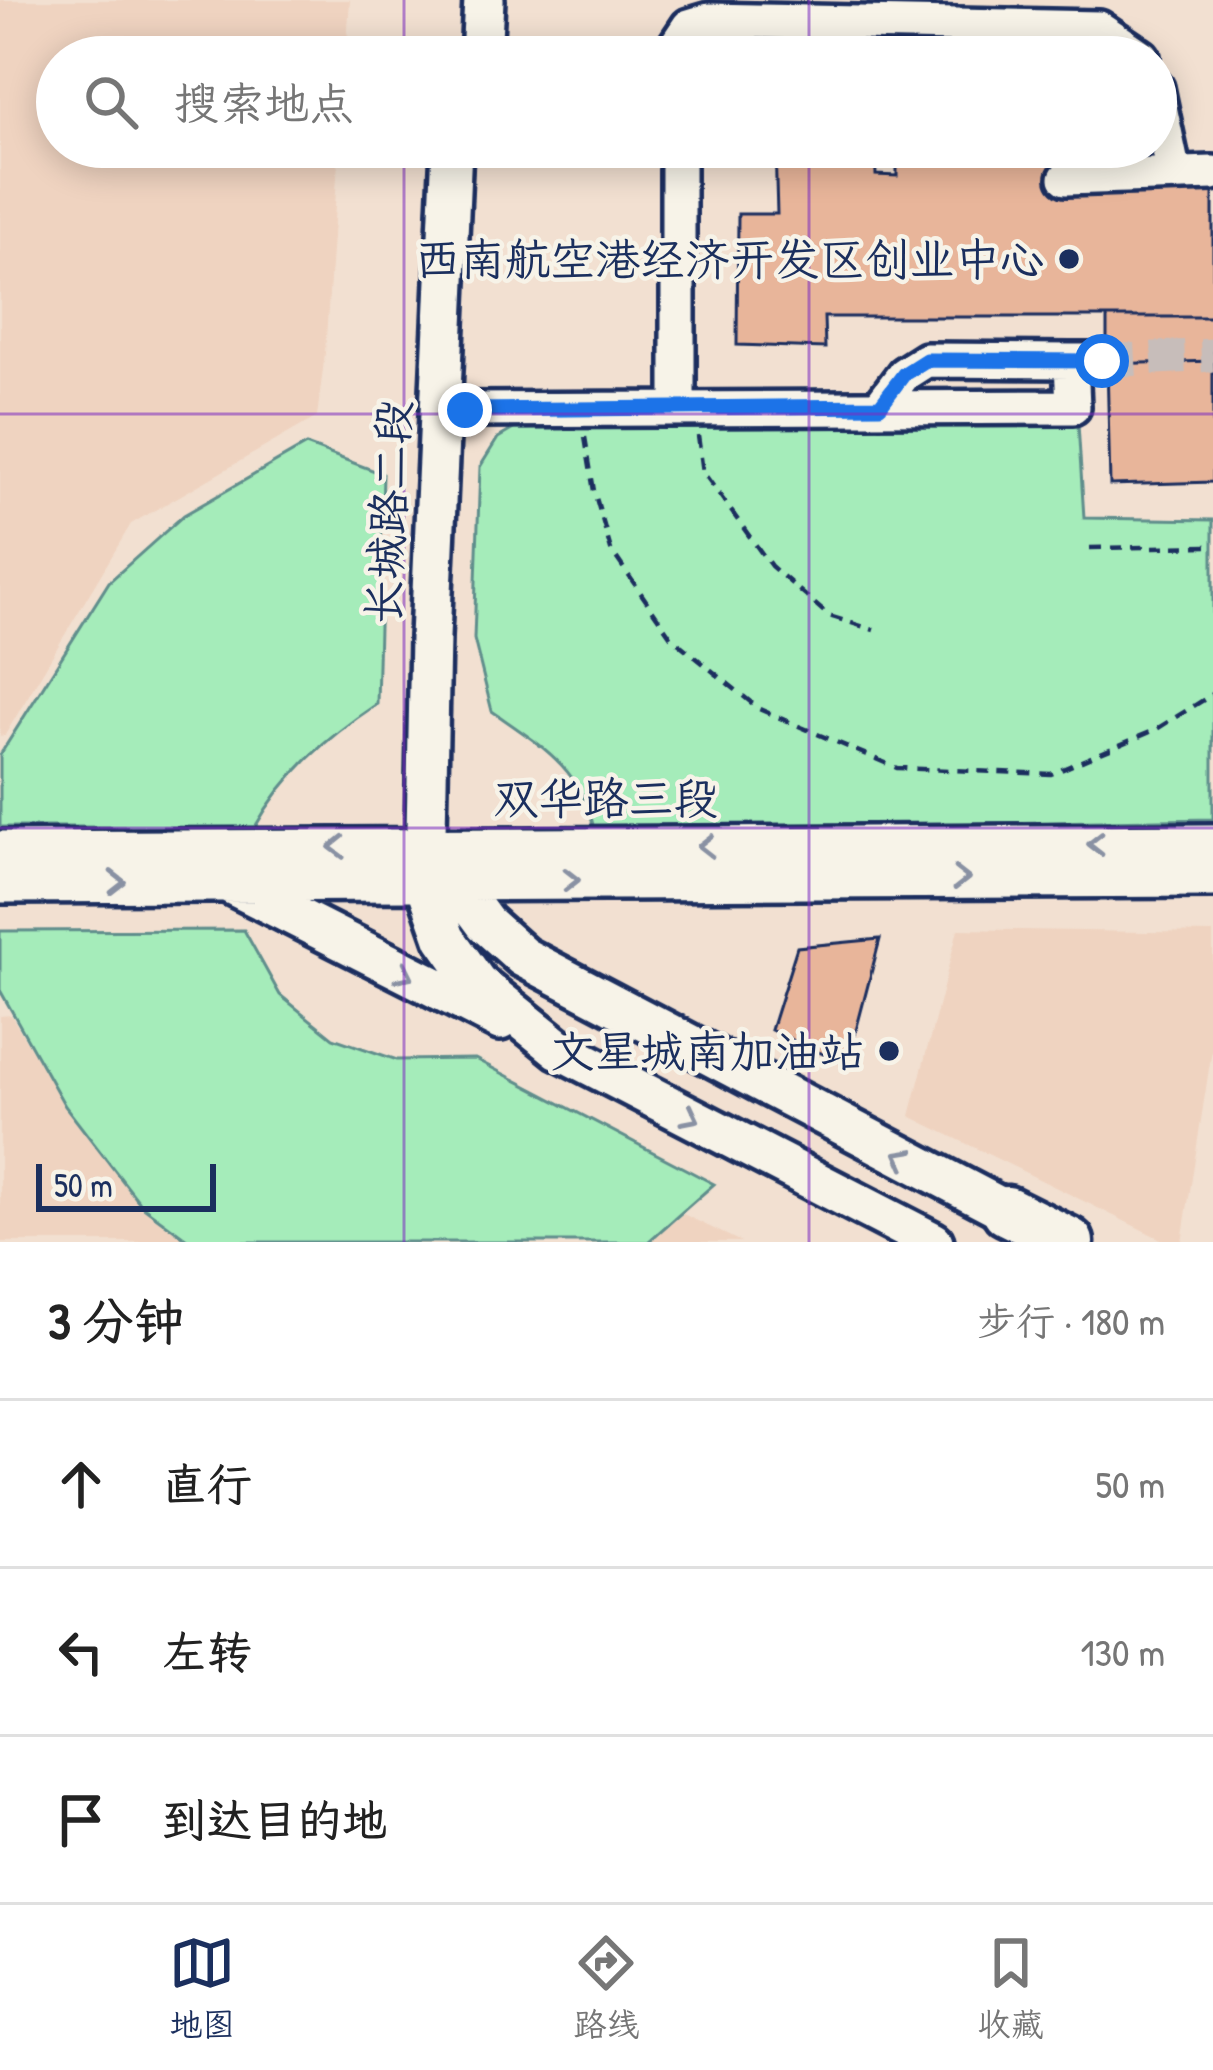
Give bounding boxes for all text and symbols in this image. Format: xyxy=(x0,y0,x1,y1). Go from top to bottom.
search box xyxy=(36,36,1177,168)
icon: search xyxy=(78,69,144,135)
text: 搜索地点 xyxy=(174,72,354,133)
place label: 西南航空港经济开发区创业中心 xyxy=(415,228,1045,289)
marker: 西南航空港经济开发区创业中心 xyxy=(1056,246,1082,272)
route start xyxy=(1075,334,1129,388)
route end xyxy=(438,383,492,437)
street label: 长城路二段 xyxy=(351,398,424,626)
street label: 双华路三段 xyxy=(493,767,719,828)
one-way arrow xyxy=(1086,831,1104,857)
one-way arrow xyxy=(696,833,714,859)
one-way arrow xyxy=(327,834,345,860)
one-way arrow xyxy=(952,866,971,892)
one-way arrow xyxy=(563,867,581,893)
one-way arrow xyxy=(109,869,127,895)
one-way arrow xyxy=(393,960,414,983)
place label: 文星城南加油站 xyxy=(550,1020,865,1081)
marker: 文星城南加油站 xyxy=(876,1038,902,1064)
one-way arrow xyxy=(678,1102,700,1125)
one-way arrow xyxy=(894,1148,916,1171)
scale bar xyxy=(36,1158,216,1211)
text: 50 m xyxy=(54,1163,113,1207)
text: 3 分钟 xyxy=(48,1286,185,1355)
text: 步行 · 180 m xyxy=(977,1294,1165,1347)
icon: ahead xyxy=(48,1451,114,1517)
text: 直行 xyxy=(162,1453,252,1514)
text: 50 m xyxy=(1096,1457,1165,1510)
icon: left xyxy=(48,1619,114,1685)
text: 左转 xyxy=(162,1621,252,1682)
text: 130 m xyxy=(1080,1625,1165,1678)
icon: arrive xyxy=(48,1787,114,1853)
text: 到达目的地 xyxy=(162,1789,387,1850)
tab: 地图 xyxy=(169,1930,235,2046)
tab: 路线 xyxy=(573,1930,639,2046)
tab: 收藏 xyxy=(978,1930,1044,2046)

